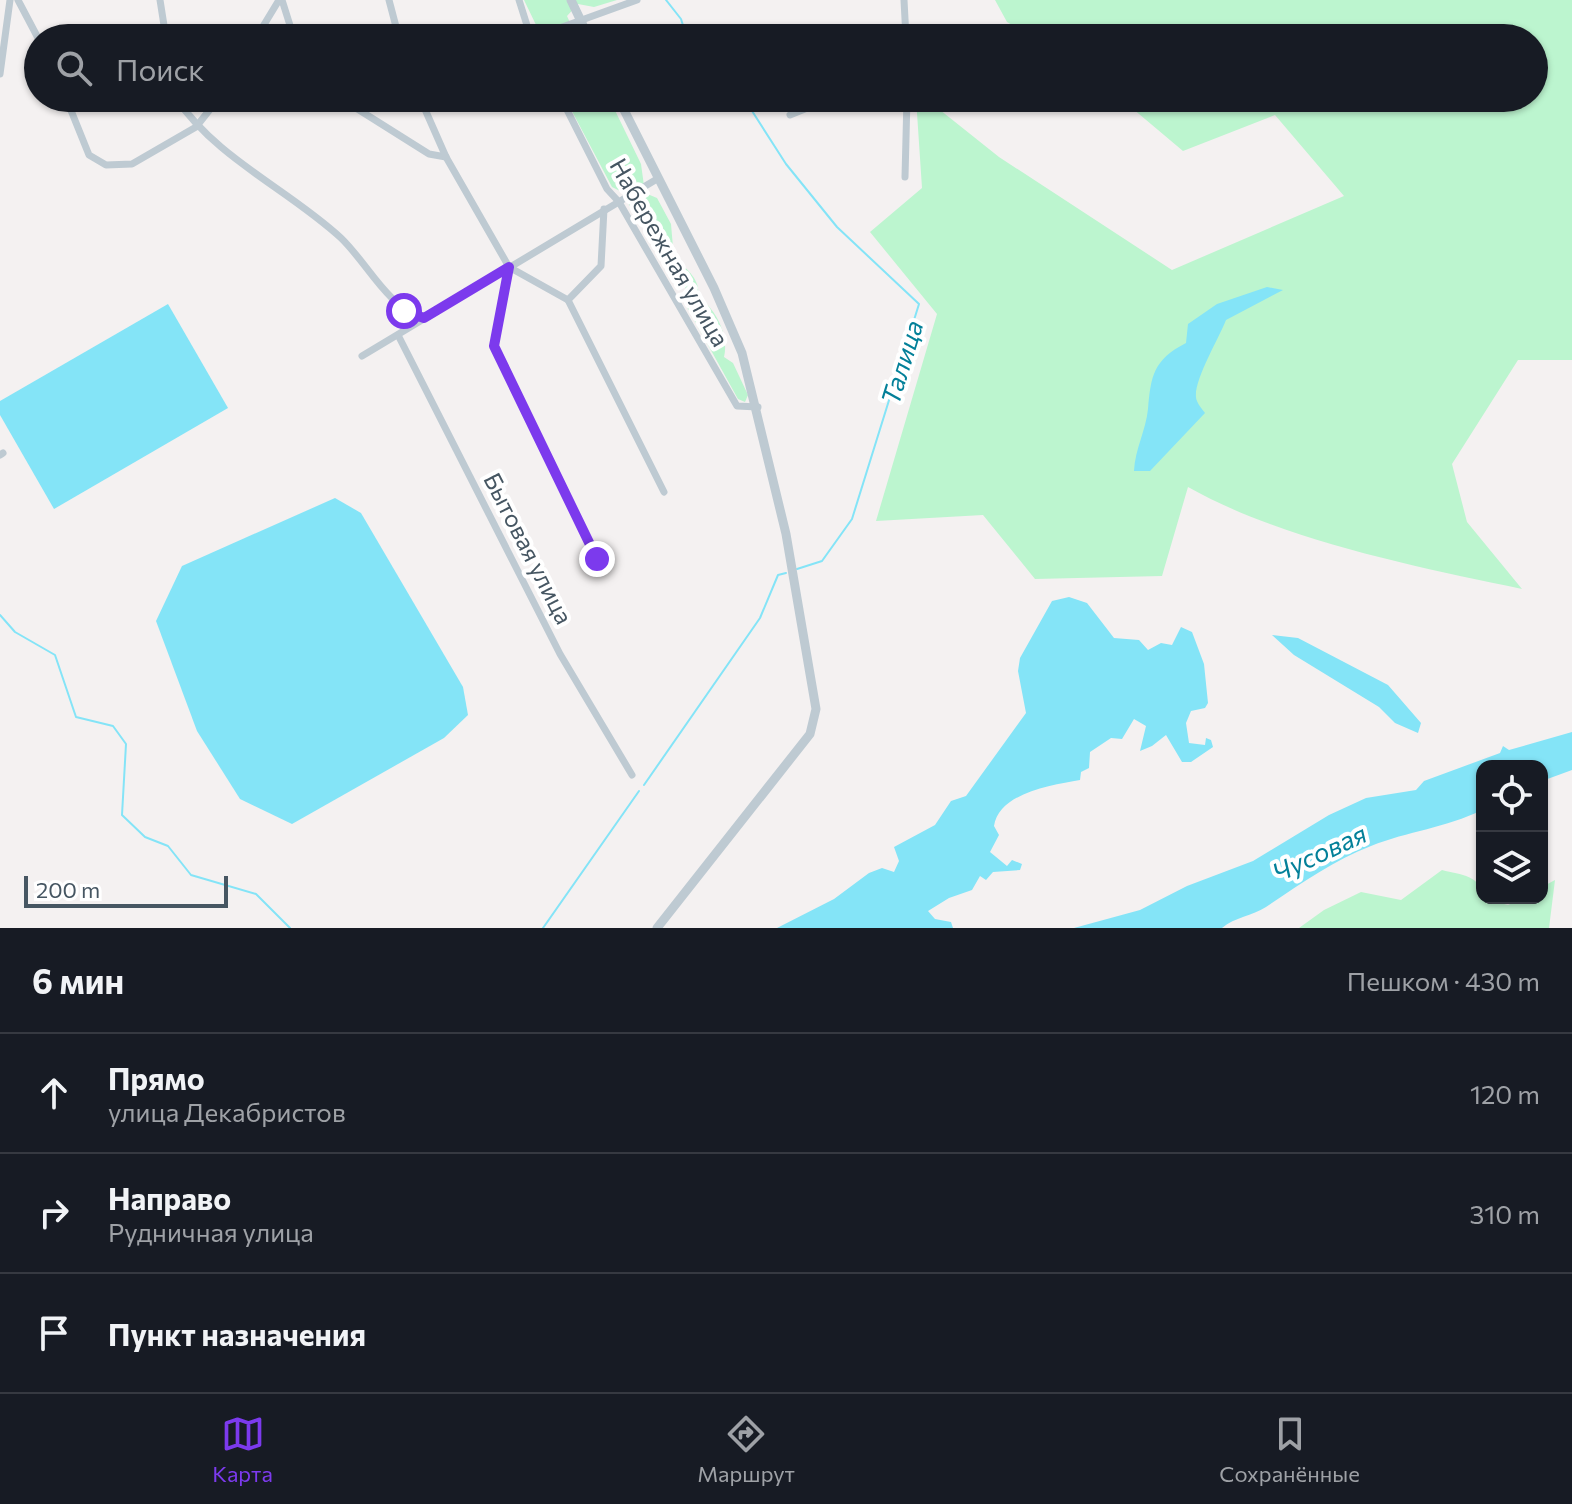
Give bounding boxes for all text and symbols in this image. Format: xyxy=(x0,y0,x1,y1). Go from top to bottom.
search box xyxy=(24,24,1548,112)
icon: search xyxy=(52,46,96,90)
text: Поиск xyxy=(116,50,204,87)
street label: Набережная улица xyxy=(604,153,736,351)
route start xyxy=(386,293,422,329)
water label: Талица xyxy=(874,316,928,408)
street label: Бытовая улица xyxy=(478,467,580,629)
route end xyxy=(579,541,615,577)
map controls xyxy=(1476,760,1548,904)
button: locate xyxy=(1476,760,1548,832)
water label: Чусовая xyxy=(1267,817,1371,887)
button: layers xyxy=(1476,832,1548,904)
scale bar xyxy=(24,872,228,908)
text: 200 m xyxy=(36,876,100,903)
text: 6 мин xyxy=(32,959,124,1001)
text: Пешком · 430 m xyxy=(1347,965,1540,996)
text: Прямо xyxy=(108,1059,205,1096)
icon: ahead xyxy=(32,1071,76,1115)
text: 120 m xyxy=(1470,1078,1540,1109)
text: улица Декабристов xyxy=(108,1096,346,1127)
text: Направо xyxy=(108,1179,231,1216)
icon: right xyxy=(32,1191,76,1235)
text: 310 m xyxy=(1469,1198,1540,1229)
text: Рудничная улица xyxy=(108,1216,314,1247)
icon: arrive xyxy=(32,1311,76,1355)
text: Пункт назначения xyxy=(108,1315,366,1352)
tab: Карта xyxy=(212,1412,273,1487)
tab: Маршрут xyxy=(697,1412,795,1487)
tab: Сохранённые xyxy=(1219,1412,1360,1487)

